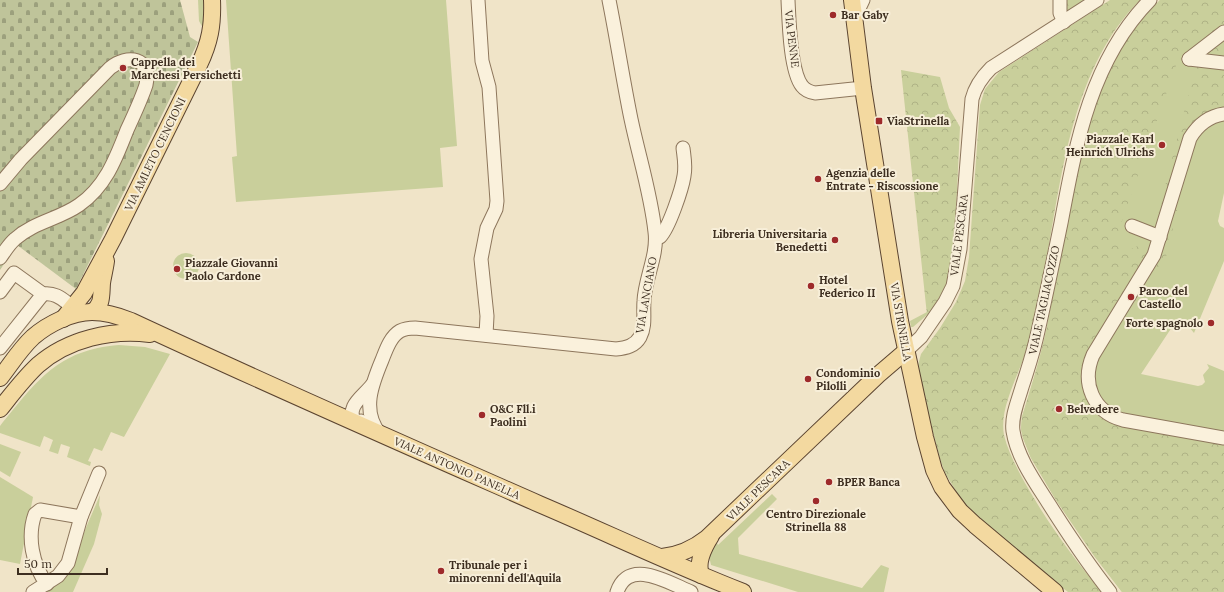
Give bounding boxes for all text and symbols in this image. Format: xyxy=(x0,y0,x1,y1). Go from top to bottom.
place label: Bar Gaby xyxy=(841,8,890,22)
street label: VIA PENNE xyxy=(781,9,802,69)
marker: Bar Gaby xyxy=(828,10,838,20)
place label: Cappella dei Marchesi Persichetti xyxy=(131,55,241,82)
marker: Cappella dei Marchesi Persichetti xyxy=(118,63,128,73)
street label: VIA AMLETO CENCIONI xyxy=(121,95,189,214)
place label: ViaStrinella xyxy=(887,114,950,128)
marker: ViaStrinella xyxy=(874,116,884,126)
place label: Piazzale Karl Heinrich Ulrichs xyxy=(1066,132,1155,159)
marker: Piazzale Karl Heinrich Ulrichs xyxy=(1157,140,1167,150)
place label: Agenzia delle Entrate - Riscossione xyxy=(826,166,939,193)
marker: Agenzia delle Entrate - Riscossione xyxy=(813,174,823,184)
street label: VIALE PESCARA xyxy=(947,192,971,278)
place label: Libreria Universitaria Benedetti xyxy=(712,227,827,254)
marker: Libreria Universitaria Benedetti xyxy=(830,235,840,245)
street label: VIALE TAGLIACOZZO xyxy=(1025,244,1062,357)
street label: VIA LANCIANO xyxy=(632,255,660,335)
place label: Piazzale Giovanni Paolo Cardone xyxy=(185,256,278,283)
marker: Piazzale Giovanni Paolo Cardone xyxy=(172,264,182,274)
place label: Hotel Federico II xyxy=(819,273,875,300)
marker: Hotel Federico II xyxy=(806,281,816,291)
street label: VIA STRINELLA xyxy=(887,281,915,363)
place label: Parco del Castello xyxy=(1139,284,1188,311)
marker: Parco del Castello xyxy=(1126,292,1136,302)
place label: Forte spagnolo xyxy=(1126,316,1203,330)
marker: Forte spagnolo xyxy=(1206,318,1216,328)
place label: Condominio Pilolli xyxy=(816,366,880,393)
marker: Condominio Pilolli xyxy=(803,374,813,384)
place label: O&C Fll.i Paolini xyxy=(490,402,536,429)
place label: Belvedere xyxy=(1067,402,1119,416)
marker: Belvedere xyxy=(1054,404,1064,414)
marker: O&C Fll.i Paolini xyxy=(477,410,487,420)
street label: VIALE ANTONIO PANELLA xyxy=(391,433,523,503)
street label: VIALE PESCARA xyxy=(723,456,793,524)
place label: BPER Banca xyxy=(837,475,900,489)
marker: BPER Banca xyxy=(824,477,834,487)
marker: Centro Direzionale Strinella 88 xyxy=(811,496,821,506)
place label: Centro Direzionale Strinella 88 xyxy=(766,507,866,534)
scale bar xyxy=(18,550,107,576)
text: 50 m xyxy=(24,556,52,571)
place label: Tribunale per i minorenni dell'Aquila xyxy=(449,558,562,585)
marker: Tribunale per i minorenni dell'Aquila xyxy=(436,566,446,576)

